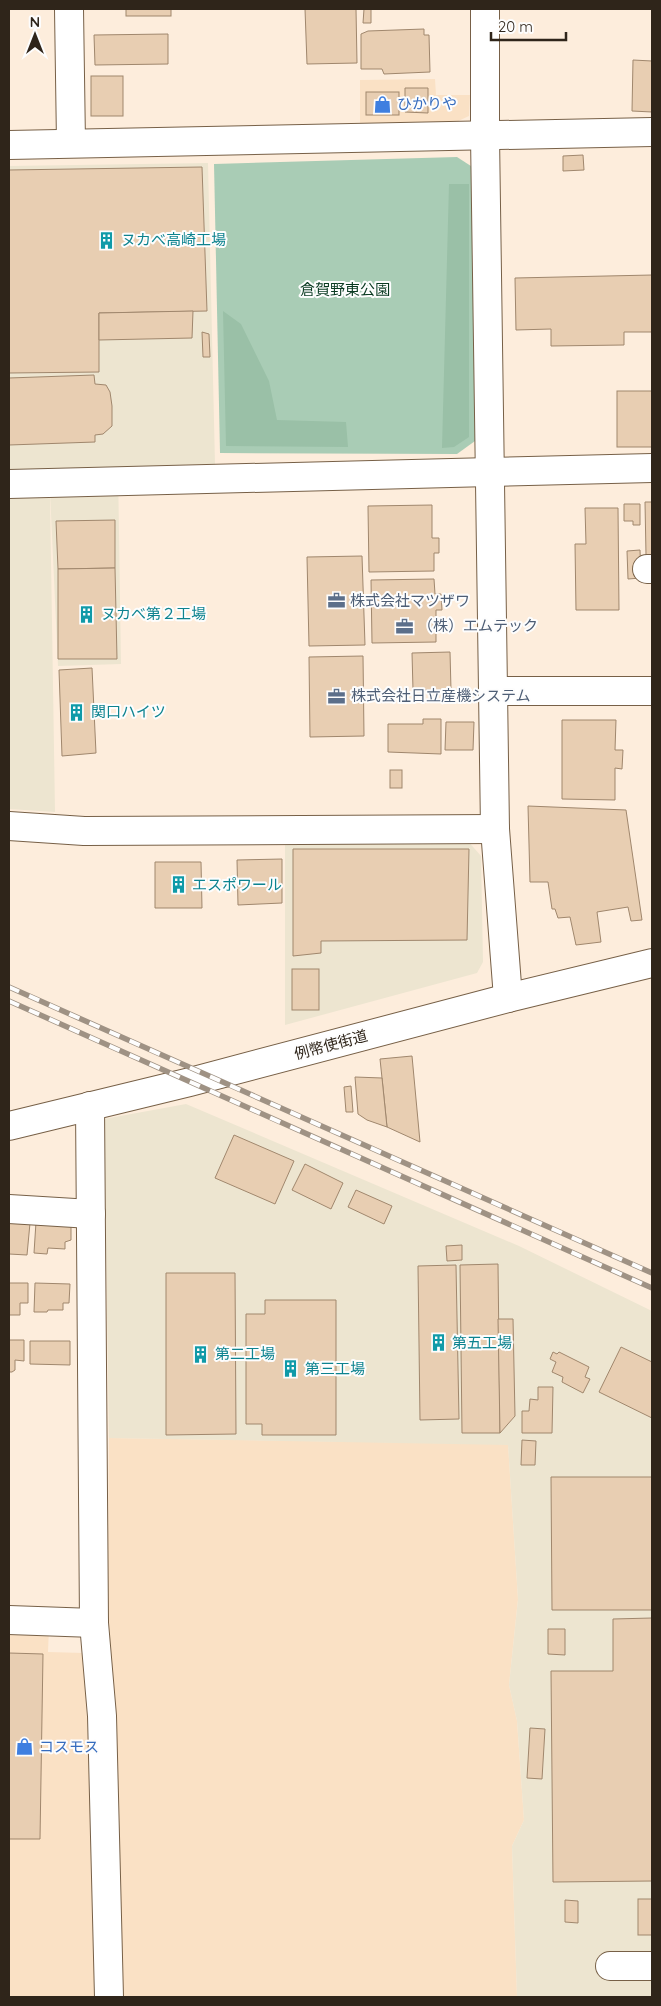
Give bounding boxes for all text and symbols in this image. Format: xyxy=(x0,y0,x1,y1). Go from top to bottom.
north arrow xyxy=(10,10,60,60)
scale bar xyxy=(491,10,566,42)
text: N xyxy=(30,13,40,31)
text: 20 m xyxy=(498,17,533,36)
shop icon: ひかりや xyxy=(373,94,393,114)
place label: ひかりや xyxy=(397,94,457,113)
building icon: ヌカべ高崎工場 xyxy=(97,230,117,250)
place label: ヌカべ高崎工場 xyxy=(121,230,226,249)
park label: 倉賀野東公園 xyxy=(300,280,390,299)
office icon: 株式会社マツザワ xyxy=(326,591,346,611)
place label: 株式会社マツザワ xyxy=(350,591,470,610)
building icon: ヌカべ第２工場 xyxy=(77,604,97,624)
place label: ヌカべ第２工場 xyxy=(101,604,206,623)
office icon: （株）エムテック xyxy=(394,616,414,636)
place label: （株）エムテック xyxy=(418,616,538,635)
office icon: 株式会社日立産機システム xyxy=(327,686,347,706)
place label: 株式会社日立産機システム xyxy=(351,686,531,705)
building icon: 関口ハイツ xyxy=(67,702,87,722)
place label: 関口ハイツ xyxy=(91,702,166,721)
building icon: エスポワール xyxy=(168,875,188,895)
place label: エスポワール xyxy=(192,875,282,894)
street label: 例幣使街道 xyxy=(292,1026,370,1063)
building icon: 第五工場 xyxy=(428,1333,448,1353)
place label: 第五工場 xyxy=(452,1333,512,1352)
building icon: 第二工場 xyxy=(191,1344,211,1364)
place label: 第二工場 xyxy=(215,1344,275,1363)
building icon: 第三工場 xyxy=(281,1359,301,1379)
place label: 第三工場 xyxy=(305,1359,365,1378)
shop icon: コスモス xyxy=(15,1737,35,1757)
place label: コスモス xyxy=(39,1737,99,1756)

